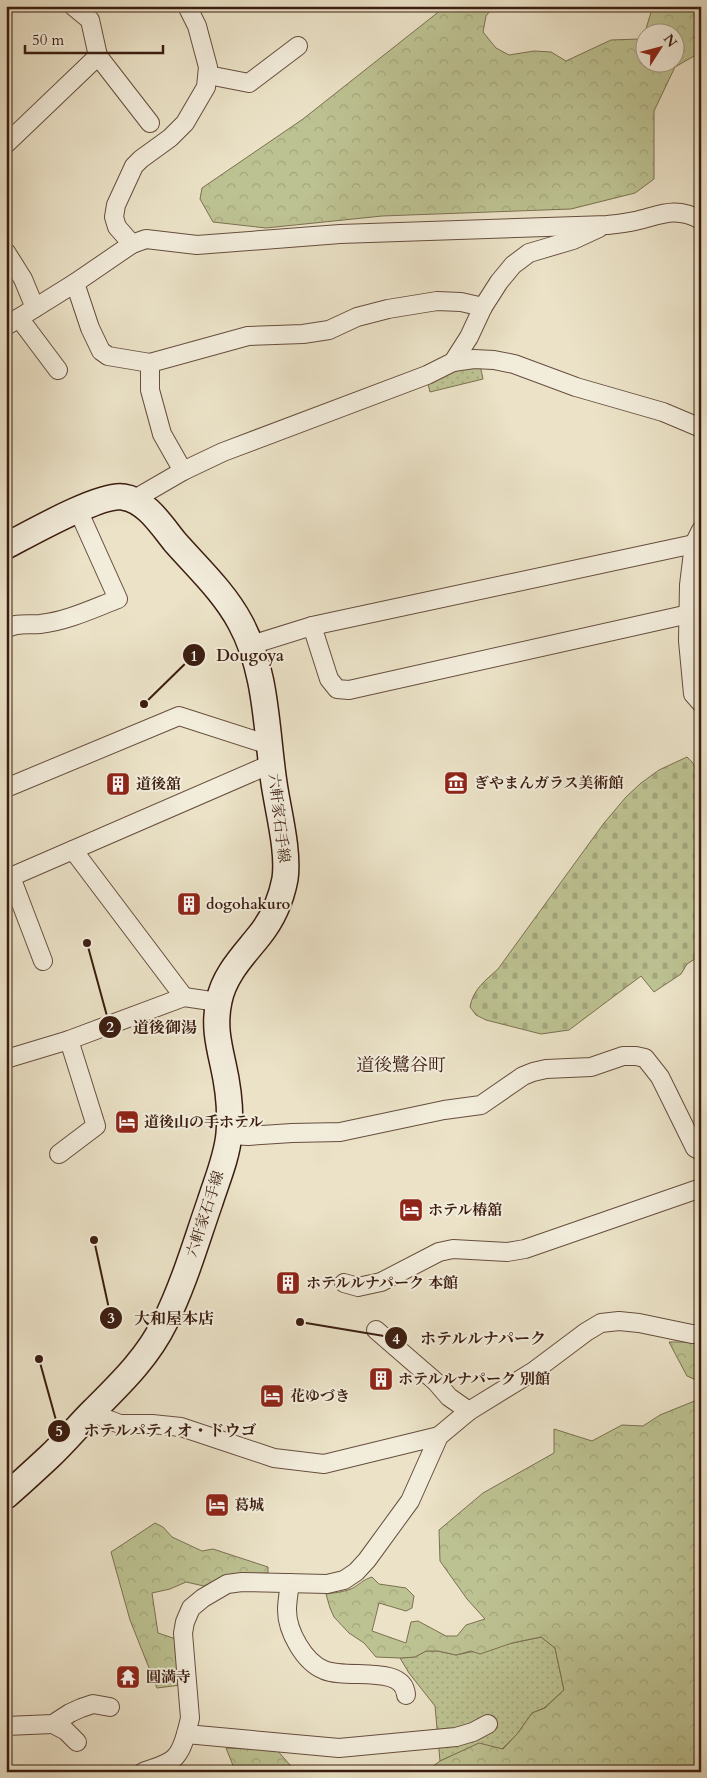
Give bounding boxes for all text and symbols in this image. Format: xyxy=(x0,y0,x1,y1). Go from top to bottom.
scale bar xyxy=(25,22,162,54)
north arrow xyxy=(634,22,684,72)
text: 50 m xyxy=(32,30,64,50)
text: N xyxy=(659,30,681,51)
callout: Dougoya xyxy=(181,640,294,671)
text: Dougoya xyxy=(216,645,284,667)
text: 1 xyxy=(190,646,198,666)
museum icon: ぎやまんガラス美術館 xyxy=(443,770,469,796)
building icon: 道後舘 xyxy=(105,771,131,797)
street label: 六軒家石手線 xyxy=(264,772,294,864)
place label: ぎやまんガラス美術館 xyxy=(474,773,624,793)
place label: 道後舘 xyxy=(136,774,181,794)
building icon: dogohakuro xyxy=(176,891,202,917)
place label: dogohakuro xyxy=(206,894,291,914)
callout: 道後御湯 xyxy=(98,1012,207,1043)
text: 2 xyxy=(106,1017,114,1037)
text: 道後御湯 xyxy=(133,1017,197,1039)
district label: 道後鷺谷町 xyxy=(356,1053,446,1078)
hotel icon: 道後山の手ホテル xyxy=(114,1109,140,1135)
place label: 道後山の手ホテル xyxy=(144,1112,263,1132)
street label: 六軒家石手線 xyxy=(182,1168,228,1260)
hotel icon: ホテル椿舘 xyxy=(398,1197,424,1223)
place label: ホテル椿舘 xyxy=(428,1200,502,1220)
building icon: ホテルルナパーク 本館 xyxy=(275,1270,301,1296)
place label: ホテルルナパーク 本館 xyxy=(306,1273,458,1293)
callout: 大和屋本店 xyxy=(99,1303,224,1334)
text: 3 xyxy=(107,1308,115,1328)
text: 大和屋本店 xyxy=(134,1308,214,1330)
callout: ホテルルナパーク xyxy=(384,1323,557,1354)
text: ホテルルナパーク xyxy=(420,1328,546,1350)
text: 4 xyxy=(392,1329,400,1349)
building icon: ホテルルナパーク 別館 xyxy=(368,1366,394,1392)
place label: ホテルルナパーク 別館 xyxy=(398,1369,550,1389)
hotel icon: 花ゆづき xyxy=(259,1383,285,1409)
place label: 花ゆづき xyxy=(290,1386,350,1406)
callout: ホテルパティオ・ドウゴ xyxy=(47,1415,268,1446)
text: ホテルパティオ・ドウゴ xyxy=(84,1420,256,1442)
text: 5 xyxy=(55,1421,63,1441)
hotel icon: 葛城 xyxy=(204,1492,230,1518)
place label: 葛城 xyxy=(234,1495,264,1515)
temple icon: 圓満寺 xyxy=(115,1664,141,1690)
place label: 圓満寺 xyxy=(146,1667,191,1687)

